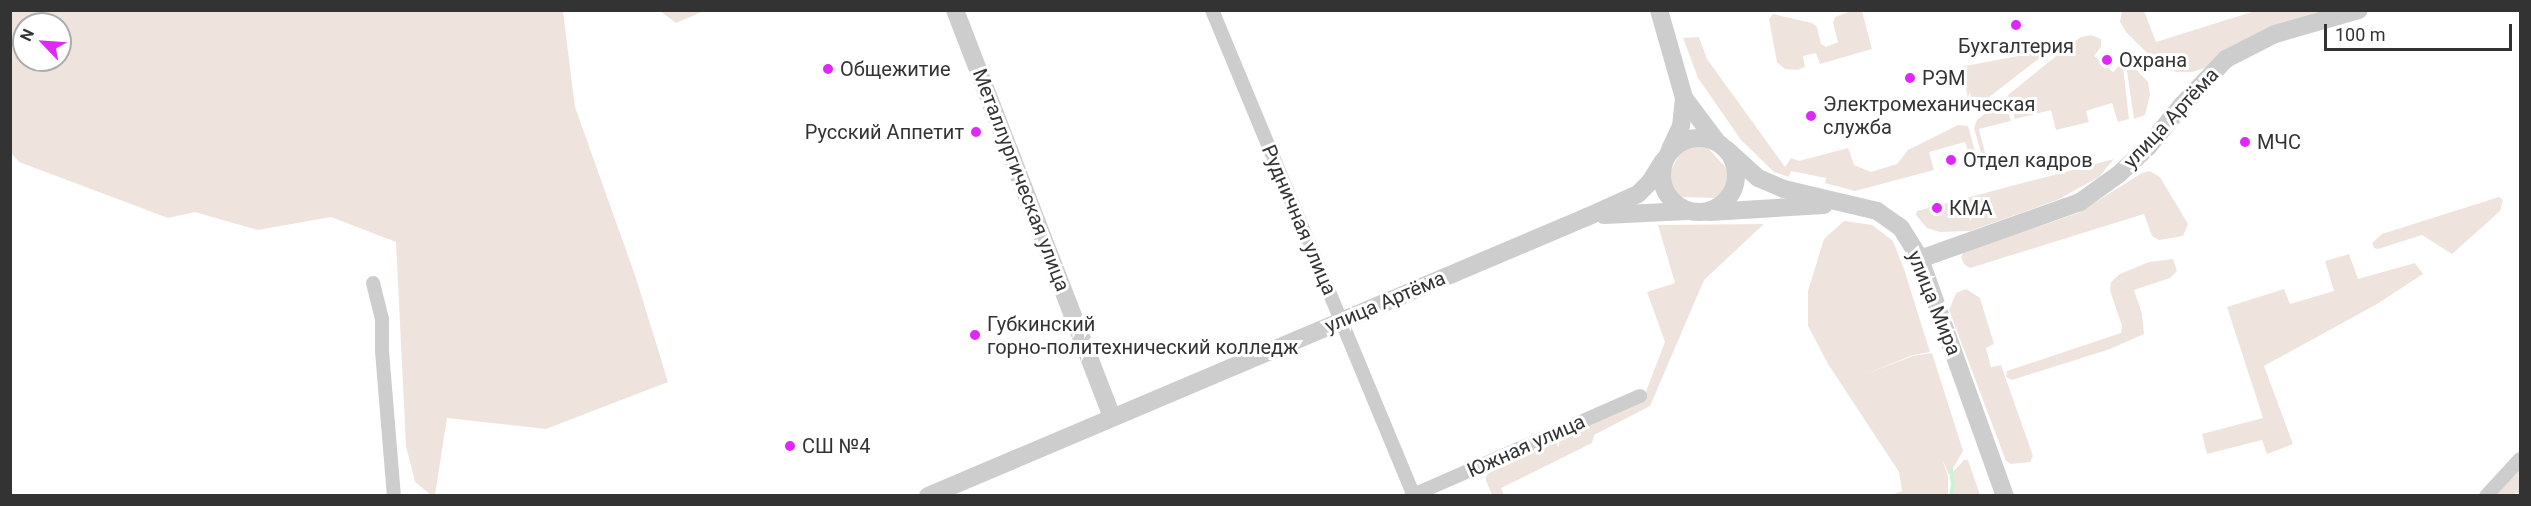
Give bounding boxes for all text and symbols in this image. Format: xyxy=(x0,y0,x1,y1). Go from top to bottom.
north arrow xyxy=(12,12,72,72)
scale bar xyxy=(2327,12,2514,50)
marker: Бухгалтерия xyxy=(2009,18,2023,32)
text: 100 m xyxy=(2335,24,2386,45)
text: N xyxy=(16,26,38,44)
place label: Бухгалтерия xyxy=(1958,34,2074,58)
place label: Охрана xyxy=(2119,48,2187,72)
marker: Охрана xyxy=(2100,53,2114,67)
place label: Общежитие xyxy=(840,57,951,81)
marker: Общежитие xyxy=(821,62,835,76)
street label: улица Артёма xyxy=(2118,63,2224,173)
street label: Металлургическая улица xyxy=(967,65,1075,295)
place label: РЭМ xyxy=(1922,66,1966,90)
marker: РЭМ xyxy=(1903,71,1917,85)
place label: Электромеханическая служба xyxy=(1823,92,2035,139)
marker: Электромеханическая служба xyxy=(1804,109,1818,123)
place label: Русский Аппетит xyxy=(805,120,964,144)
marker: Русский Аппетит xyxy=(969,125,983,139)
place label: МЧС xyxy=(2257,130,2301,154)
marker: МЧС xyxy=(2238,135,2252,149)
street label: Рудничная улица xyxy=(1257,141,1341,299)
place label: Отдел кадров xyxy=(1963,148,2093,172)
marker: Отдел кадров xyxy=(1944,153,1958,167)
place label: КМА xyxy=(1949,196,1993,220)
marker: КМА xyxy=(1930,201,1944,215)
street label: улица Мира xyxy=(1902,247,1966,359)
street label: улица Артёма xyxy=(1321,266,1449,338)
place label: Губкинский горно-политехнический колледж xyxy=(987,312,1298,359)
marker: Губкинский горно-политехнический колледж xyxy=(968,328,982,342)
street label: Южная улица xyxy=(1463,409,1589,483)
place label: СШ №4 xyxy=(802,434,871,458)
marker: СШ №4 xyxy=(783,439,797,453)

